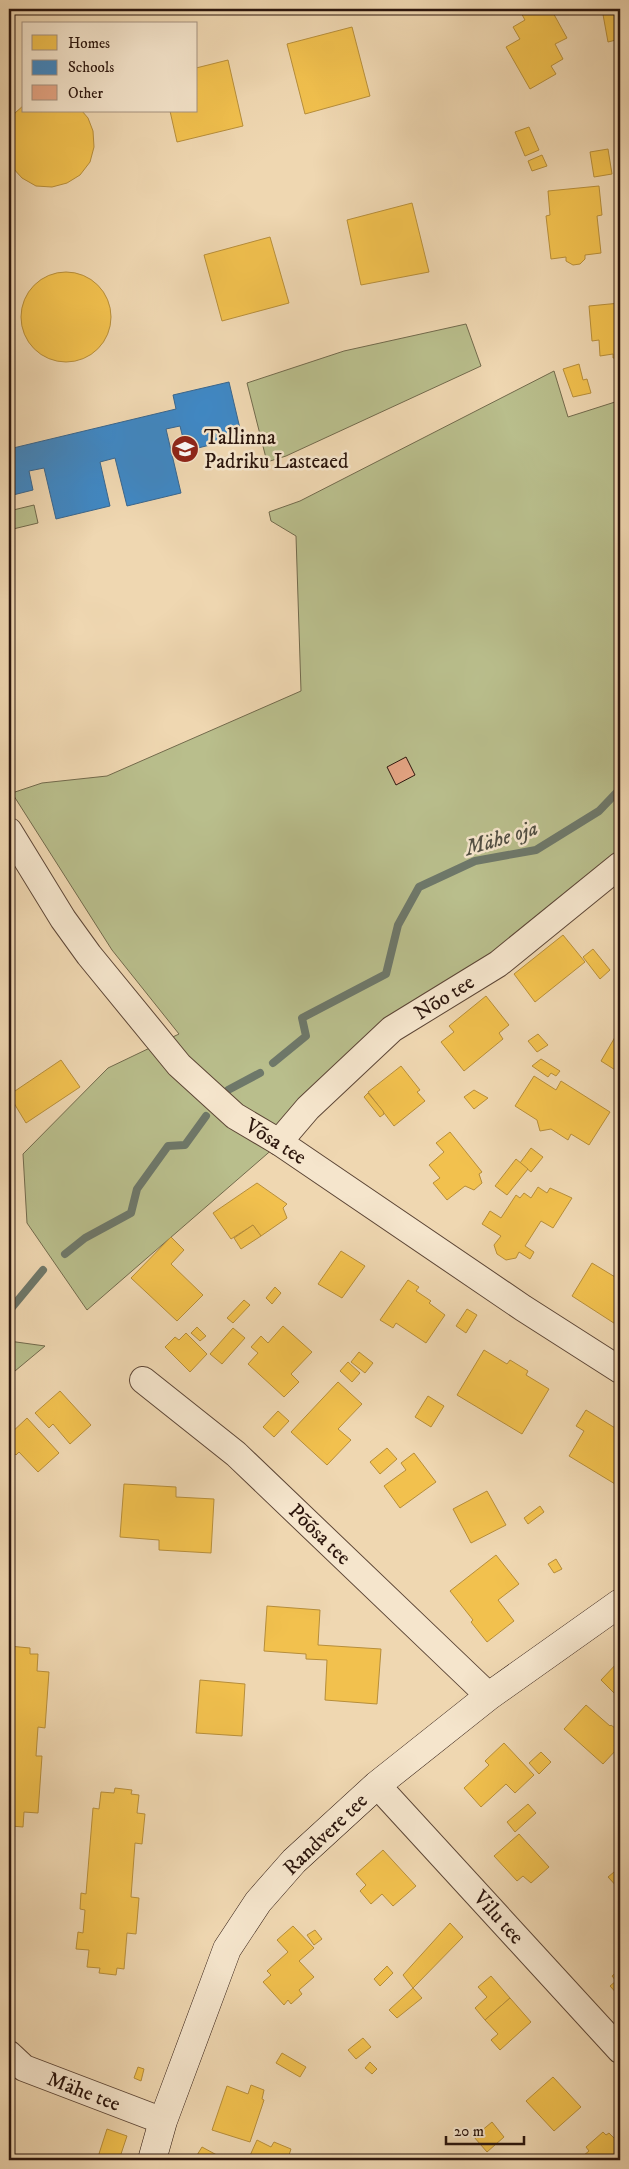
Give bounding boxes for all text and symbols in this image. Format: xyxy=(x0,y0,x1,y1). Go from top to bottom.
legend xyxy=(22,22,198,112)
text: Homes xyxy=(68,34,110,53)
text: Schools xyxy=(68,58,114,77)
text: Other xyxy=(68,84,103,103)
place label: Tallinna Padriku Lasteaed xyxy=(204,425,349,475)
school or university icon: Tallinna Padriku Lasteaed xyxy=(170,434,200,464)
water label: Mähe oja xyxy=(460,815,541,863)
street label: Nõo tee xyxy=(410,969,480,1026)
street label: Võsa tee xyxy=(239,1112,311,1171)
street label: Põõsa tee xyxy=(283,1499,356,1571)
street label: Randvere tee xyxy=(278,1788,373,1881)
street label: Vilu tee xyxy=(467,1885,529,1950)
street label: Mähe tee xyxy=(43,2066,124,2118)
scale bar xyxy=(446,2114,524,2146)
text: 20 m xyxy=(454,2122,484,2141)

